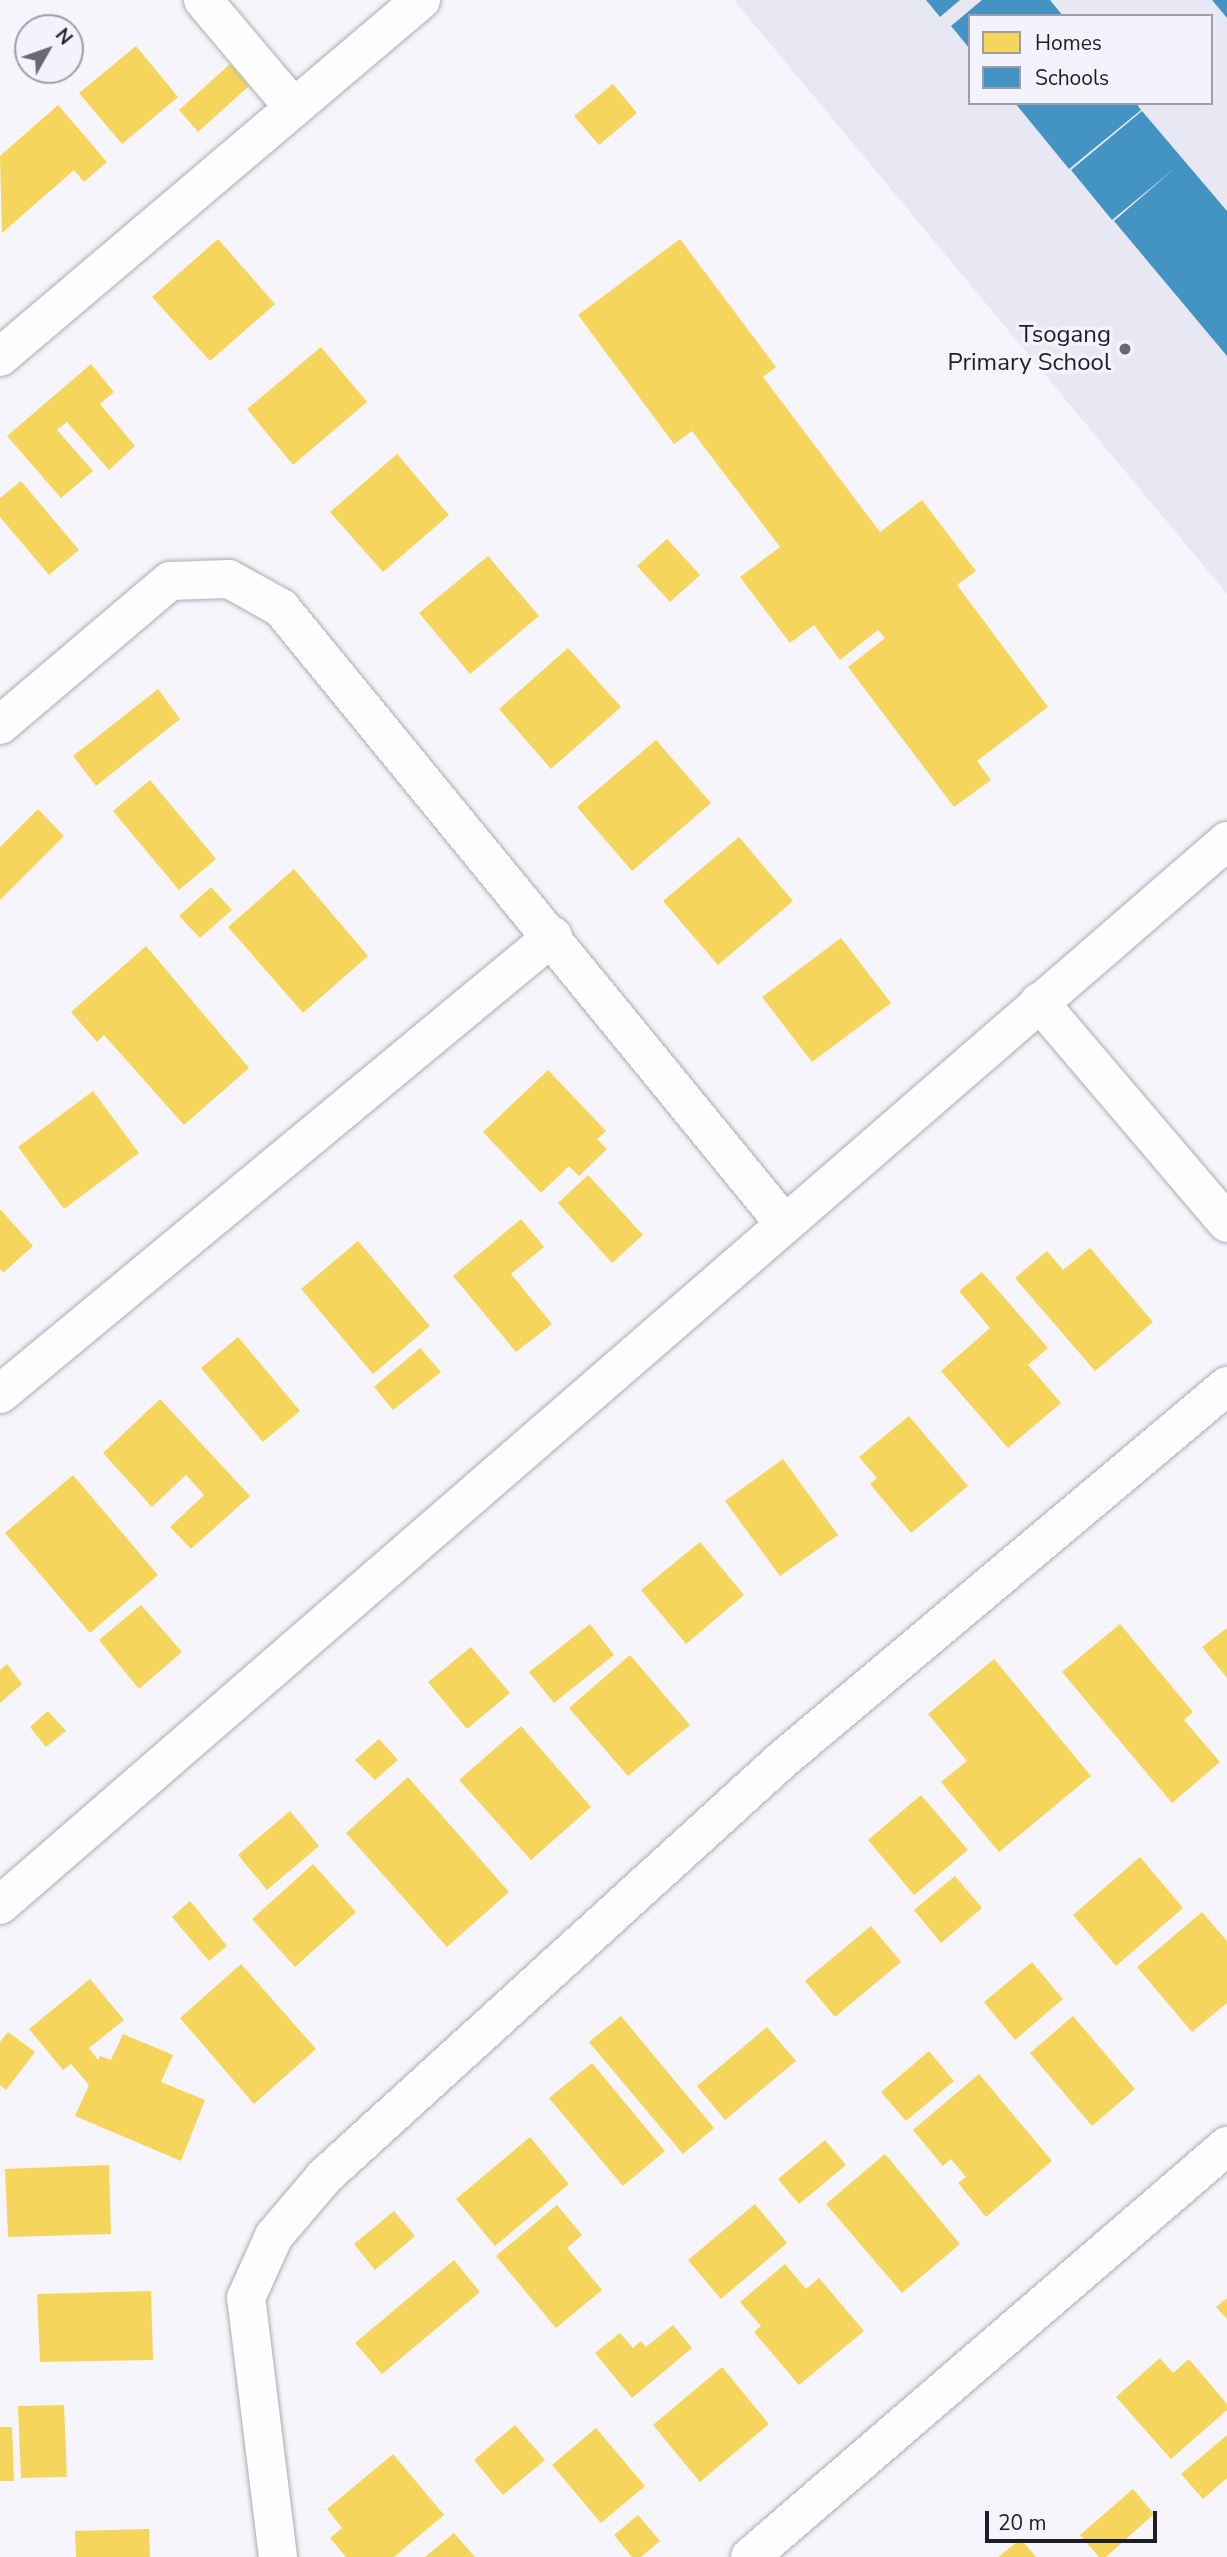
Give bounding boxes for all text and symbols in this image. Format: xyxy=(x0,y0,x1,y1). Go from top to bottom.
north arrow xyxy=(14,14,84,84)
legend xyxy=(968,14,1213,105)
text: N xyxy=(49,23,78,51)
text: Homes xyxy=(1035,29,1102,57)
text: Schools xyxy=(1035,64,1109,92)
place label: Tsogang Primary School xyxy=(948,321,1111,377)
marker: Tsogang Primary School xyxy=(1117,341,1133,357)
scale bar xyxy=(989,2498,1160,2542)
text: 20 m xyxy=(998,2509,1047,2537)

